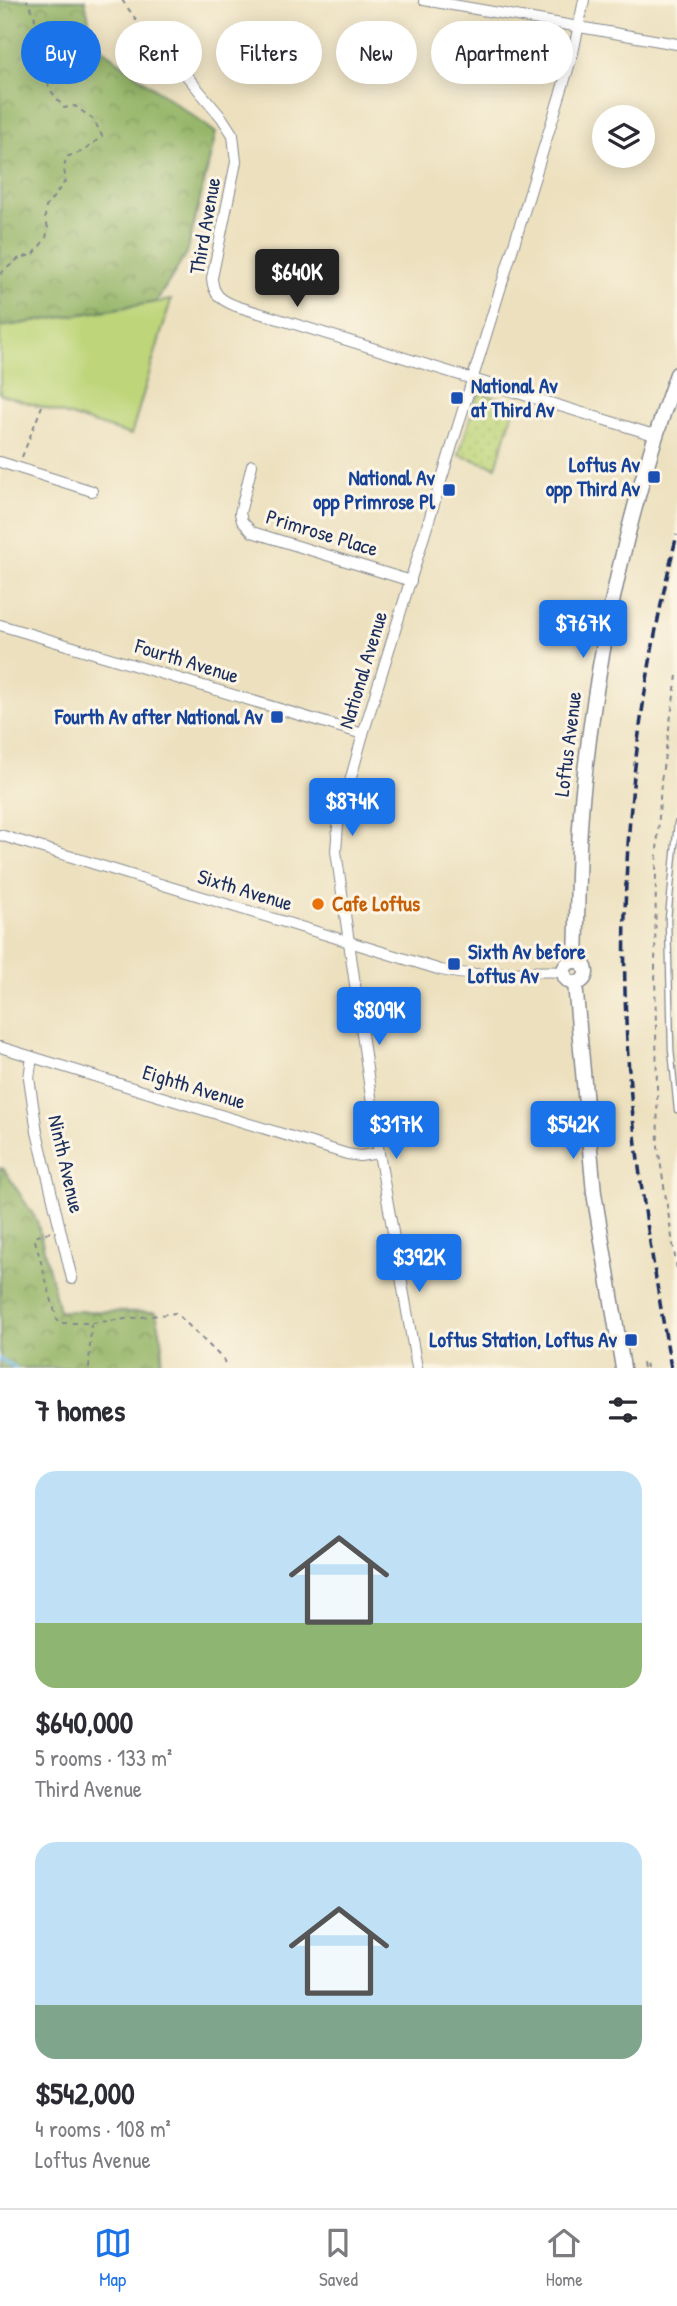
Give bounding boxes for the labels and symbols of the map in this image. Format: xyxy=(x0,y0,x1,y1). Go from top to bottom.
street label: Third Avenue xyxy=(182,175,227,277)
pin: $640K xyxy=(248,250,346,309)
place label: National Av at Third Av xyxy=(471,371,558,424)
marker: National Av at Third Av xyxy=(449,390,465,406)
place label: Loftus Av opp Third Av xyxy=(546,450,641,504)
place label: National Av opp Primrose Pl xyxy=(313,463,436,517)
marker: Loftus Av opp Third Av xyxy=(646,469,662,485)
marker: National Av opp Primrose Pl xyxy=(441,482,457,498)
street label: Primrose Place xyxy=(263,502,382,563)
pin: $767K xyxy=(534,600,632,660)
street label: National Avenue xyxy=(331,608,394,732)
street label: Fourth Avenue xyxy=(131,631,243,690)
street label: Loftus Avenue xyxy=(547,690,588,798)
place label: Fourth Av after National Av xyxy=(54,702,264,731)
marker: Fourth Av after National Av xyxy=(269,709,285,725)
pin: $874K xyxy=(303,778,401,838)
street label: Sixth Avenue xyxy=(194,861,296,918)
place label: Cafe Loftus xyxy=(332,889,420,918)
marker: Cafe Loftus xyxy=(310,896,326,912)
place label: Sixth Av before Loftus Av xyxy=(468,937,586,990)
marker: Sixth Av before Loftus Av xyxy=(446,956,462,972)
pin: $809K xyxy=(330,988,428,1047)
street label: Eighth Avenue xyxy=(139,1057,249,1116)
pin: $317K xyxy=(347,1102,445,1161)
pin: $542K xyxy=(524,1102,622,1161)
street label: Ninth Avenue xyxy=(41,1112,92,1216)
pin: $392K xyxy=(370,1234,468,1294)
place label: Loftus Station, Loftus Av xyxy=(430,1325,618,1354)
marker: Loftus Station, Loftus Av xyxy=(623,1332,639,1348)

